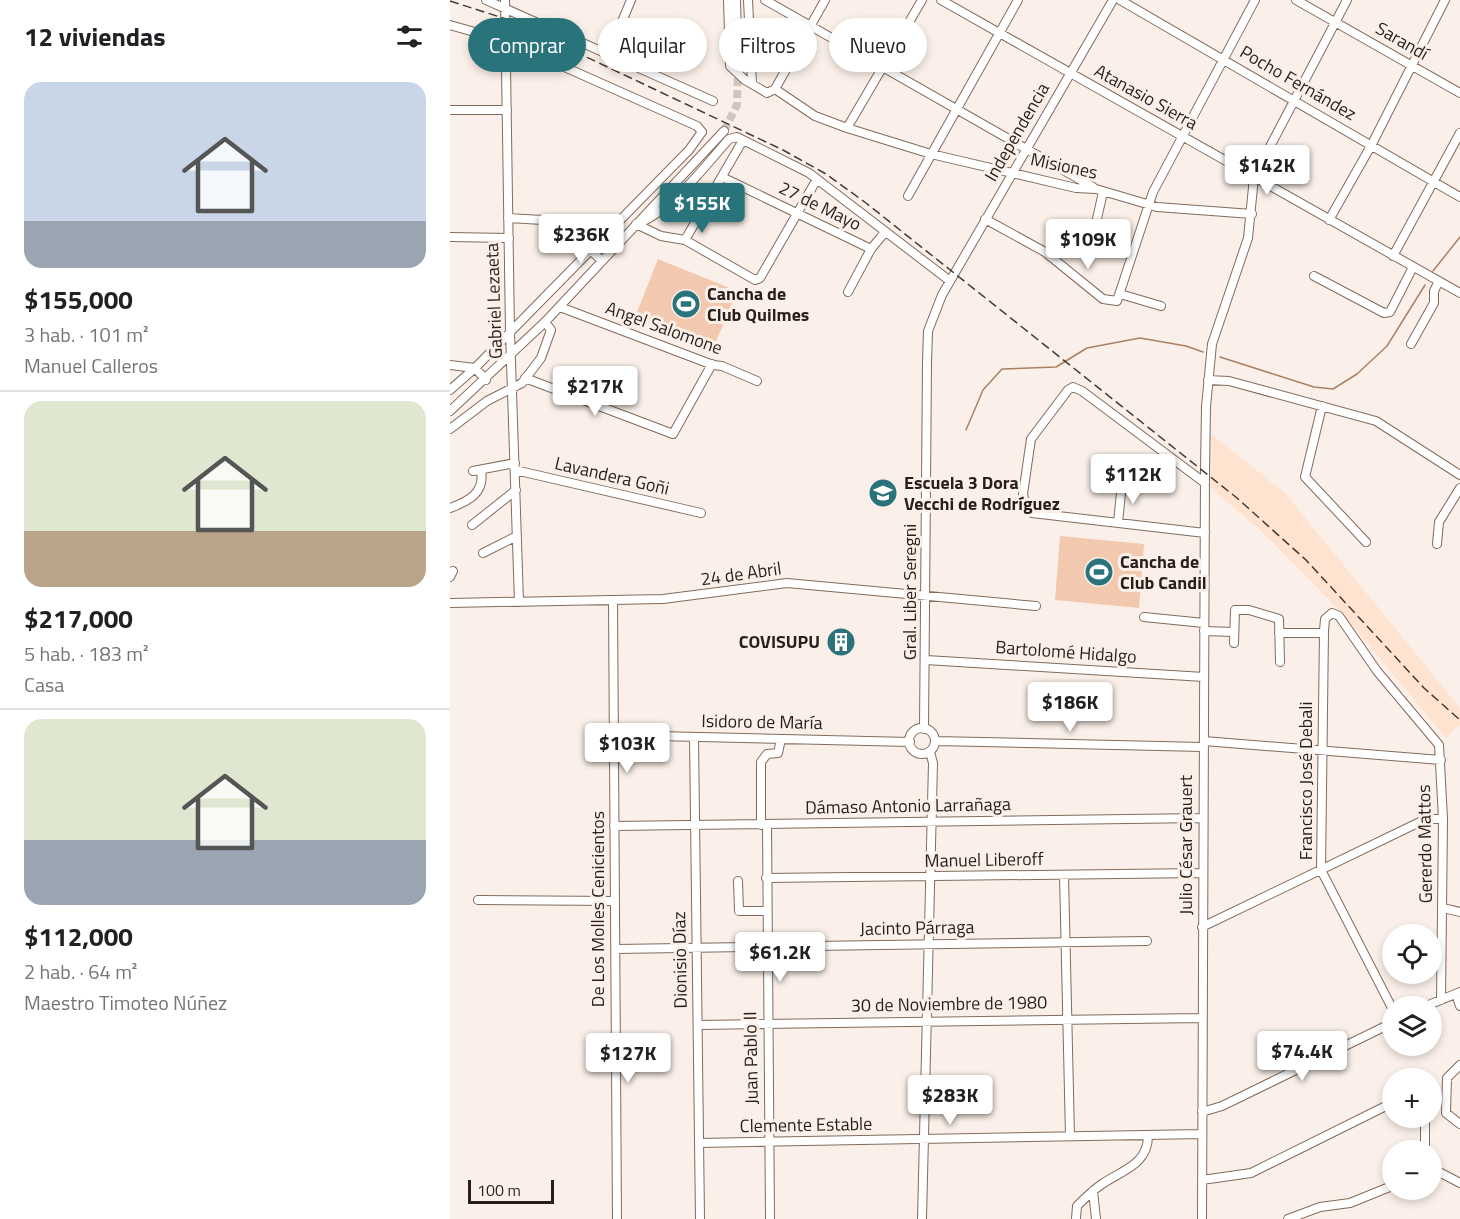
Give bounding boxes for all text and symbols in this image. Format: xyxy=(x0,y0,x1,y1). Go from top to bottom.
street label: Sarandí xyxy=(1371,15,1436,68)
text: 12 viviendas xyxy=(24,17,166,56)
chip: Comprar xyxy=(468,18,586,72)
chip: Alquilar xyxy=(598,18,707,72)
chip: Filtros xyxy=(719,18,817,72)
chip: Nuevo xyxy=(829,18,927,72)
icon: filters xyxy=(393,20,426,53)
street label: Pocho Fernández xyxy=(1235,38,1362,127)
street label: Atanasio Sierra xyxy=(1090,57,1203,136)
street label: Independencia xyxy=(977,77,1056,186)
icon: home xyxy=(171,121,279,229)
street label: Misiones xyxy=(1028,145,1100,186)
pin: $142K xyxy=(1225,145,1309,196)
text: $142K xyxy=(1239,149,1295,180)
street label: 27 de Mayo xyxy=(774,174,866,237)
pin: $155K xyxy=(660,183,744,234)
text: $155K xyxy=(674,187,730,218)
pin: $236K xyxy=(539,214,623,265)
text: $236K xyxy=(553,218,609,249)
pin: $109K xyxy=(1046,219,1130,270)
text: $109K xyxy=(1060,223,1116,254)
street label: Gabriel Lezaeta xyxy=(478,243,509,360)
text: $155,000 xyxy=(24,280,133,319)
place label: Cancha de Club Quilmes xyxy=(707,280,809,328)
sports icon: Cancha de Club Quilmes xyxy=(670,288,702,320)
street label: Angel Salomone xyxy=(602,294,726,361)
text: 3 hab. · 101 m² xyxy=(24,319,149,350)
text: Manuel Calleros xyxy=(24,350,158,381)
pin: $217K xyxy=(553,366,637,417)
text: $217K xyxy=(567,370,623,401)
icon: home xyxy=(171,440,279,548)
street label: Lavandera Goñi xyxy=(552,449,672,502)
pin: $112K xyxy=(1091,454,1175,505)
text: $112K xyxy=(1105,458,1161,489)
place label: Escuela 3 Dora Vecchi de Rodríguez xyxy=(904,469,1060,517)
school or university icon: Escuela 3 Dora Vecchi de Rodríguez xyxy=(867,477,899,509)
street label: Gral. Liber Seregni xyxy=(896,524,923,660)
place label: Cancha de Club Candil xyxy=(1120,548,1207,596)
street label: 24 de Abril xyxy=(699,554,783,593)
sports icon: Cancha de Club Candil xyxy=(1083,556,1115,588)
text: $217,000 xyxy=(24,599,133,638)
building icon: COVISUPU xyxy=(825,626,857,658)
place label: COVISUPU xyxy=(739,628,820,655)
street label: Bartolomé Hidalgo xyxy=(995,633,1138,670)
text: 5 hab. · 183 m² xyxy=(24,638,149,669)
text: Casa xyxy=(24,669,64,700)
pin: $186K xyxy=(1028,682,1112,733)
text: $186K xyxy=(1042,686,1098,717)
street label: Francisco José Debali xyxy=(1292,702,1319,860)
street label: Isidoro de María xyxy=(701,707,823,736)
pin: $103K xyxy=(585,723,669,774)
text: $103K xyxy=(599,727,655,758)
icon: home xyxy=(171,758,279,866)
street label: Julio César Grauert xyxy=(1172,774,1199,915)
street label: Gererdo Mattos xyxy=(1410,784,1439,904)
street label: Dámaso Antonio Larrañaga xyxy=(805,790,1011,821)
street label: De Los Molles Cenicientos xyxy=(584,811,611,1007)
street label: Manuel Liberoff xyxy=(924,845,1044,874)
street label: Dionisio Díaz xyxy=(665,911,694,1009)
street label: Jacinto Párraga xyxy=(859,913,975,942)
text: $112,000 xyxy=(24,917,133,956)
map controls xyxy=(1382,924,1442,1200)
button: locate xyxy=(1382,924,1442,984)
pin: $61.2K xyxy=(731,932,829,983)
text: $61.2K xyxy=(749,936,811,967)
text: 2 hab. · 64 m² xyxy=(24,956,137,987)
text: Maestro Timoteo Núñez xyxy=(24,987,227,1018)
street label: 30 de Noviembre de 1980 xyxy=(851,988,1047,1019)
button: layers xyxy=(1382,996,1442,1056)
street label: Juan Pablo II xyxy=(736,1011,765,1105)
pin: $74.4K xyxy=(1253,1031,1351,1082)
pin: $127K xyxy=(586,1033,670,1084)
text: $74.4K xyxy=(1271,1035,1333,1066)
text: $127K xyxy=(600,1037,656,1068)
button: + xyxy=(1382,1068,1442,1128)
pin: $283K xyxy=(908,1075,992,1126)
text: $283K xyxy=(922,1079,978,1110)
street label: Clemente Estable xyxy=(739,1110,872,1139)
button: − xyxy=(1382,1140,1442,1200)
scale bar xyxy=(468,1177,554,1204)
text: 100 m xyxy=(477,1178,521,1202)

